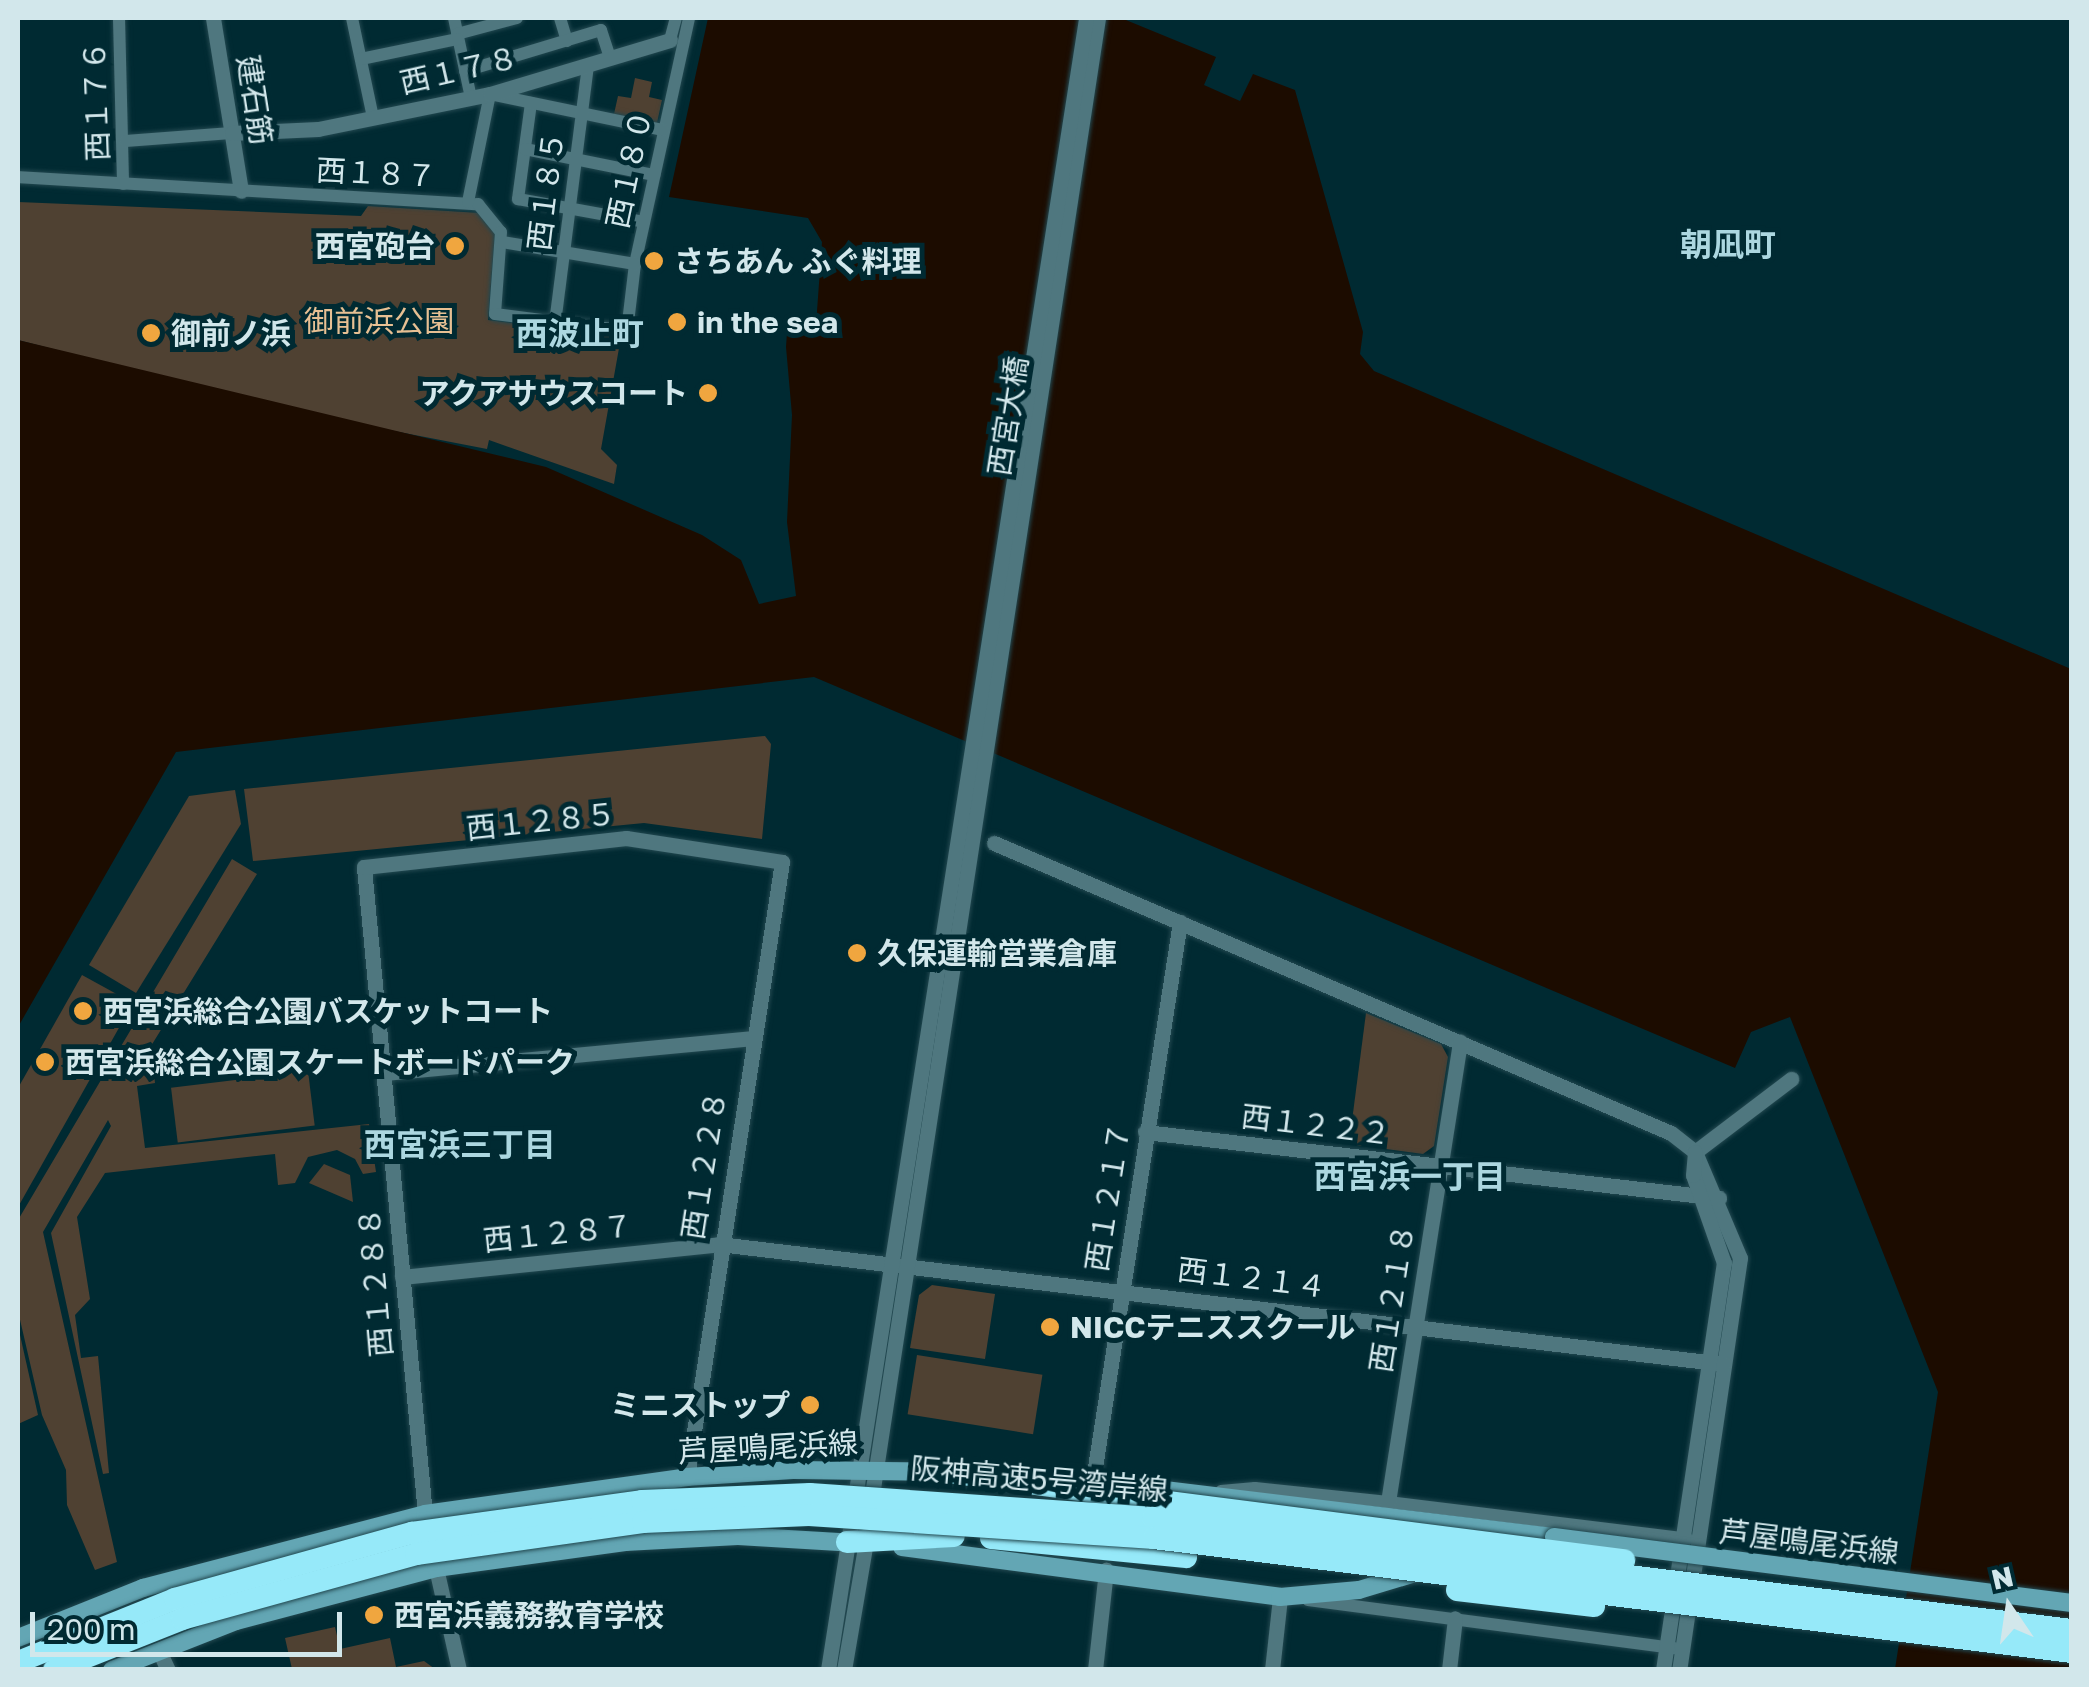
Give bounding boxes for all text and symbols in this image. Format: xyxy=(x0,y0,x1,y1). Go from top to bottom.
street label: 西１７８ xyxy=(396,39,522,101)
street label: 西１７６ xyxy=(76,40,116,162)
street label: 建石筋 xyxy=(230,53,280,147)
street label: 西１８０ xyxy=(599,107,659,231)
street label: 西１８５ xyxy=(521,129,571,253)
street label: 西１８７ xyxy=(315,152,437,194)
district label: 朝凪町 xyxy=(1680,225,1776,263)
place label: 西宮砲台 xyxy=(315,228,435,264)
marker: 西宮砲台 xyxy=(444,235,466,257)
place label: さちあん ふぐ料理 xyxy=(674,243,921,279)
marker: さちあん ふぐ料理 xyxy=(643,250,665,272)
park label: 御前浜公園 xyxy=(304,303,454,339)
place label: in the sea xyxy=(697,304,838,340)
marker: in the sea xyxy=(666,311,688,333)
district label: 西波止町 xyxy=(516,314,644,352)
place label: 御前ノ浜 xyxy=(171,315,291,351)
marker: 御前ノ浜 xyxy=(140,322,162,344)
street label: 西宮大橋 xyxy=(981,354,1035,478)
place label: アクアサウスコート xyxy=(418,375,688,411)
marker: アクアサウスコート xyxy=(697,382,719,404)
street label: 西１２８５ xyxy=(465,795,617,847)
place label: 久保運輸営業倉庫 xyxy=(877,935,1117,971)
marker: 久保運輸営業倉庫 xyxy=(846,942,868,964)
place label: 西宮浜総合公園バスケットコート xyxy=(103,993,553,1029)
marker: 西宮浜総合公園バスケットコート xyxy=(72,1000,94,1022)
place label: 西宮浜総合公園スケートボードパーク xyxy=(65,1044,575,1080)
marker: 西宮浜総合公園スケートボードパーク xyxy=(34,1051,56,1073)
street label: 西１２２８ xyxy=(674,1088,734,1242)
street label: 西１２２２ xyxy=(1239,1098,1393,1152)
street label: 西１２１７ xyxy=(1078,1120,1138,1274)
district label: 西宮浜三丁目 xyxy=(364,1125,556,1163)
district label: 西宮浜一丁目 xyxy=(1314,1157,1506,1195)
street label: 西１２８８ xyxy=(351,1206,399,1358)
street label: 西１２８７ xyxy=(482,1207,634,1259)
street label: 西１２１８ xyxy=(1362,1221,1422,1375)
street label: 西１２１４ xyxy=(1175,1251,1329,1305)
place label: NICCテニススクール xyxy=(1070,1309,1356,1345)
marker: NICCテニススクール xyxy=(1039,1316,1061,1338)
place label: ミニストップ xyxy=(610,1387,790,1423)
marker: ミニストップ xyxy=(799,1394,821,1416)
street label: 芦屋鳴尾浜線 xyxy=(677,1424,859,1470)
street label: 阪神高速5号湾岸線 xyxy=(909,1450,1169,1508)
street label: 芦屋鳴尾浜線 xyxy=(1717,1513,1901,1571)
north arrow xyxy=(1959,1557,2059,1657)
text: N xyxy=(1988,1559,2016,1596)
scale bar xyxy=(35,1592,348,1654)
place label: 西宮浜義務教育学校 xyxy=(394,1597,664,1633)
marker: 西宮浜義務教育学校 xyxy=(363,1604,385,1626)
text: 200 m xyxy=(47,1611,136,1647)

